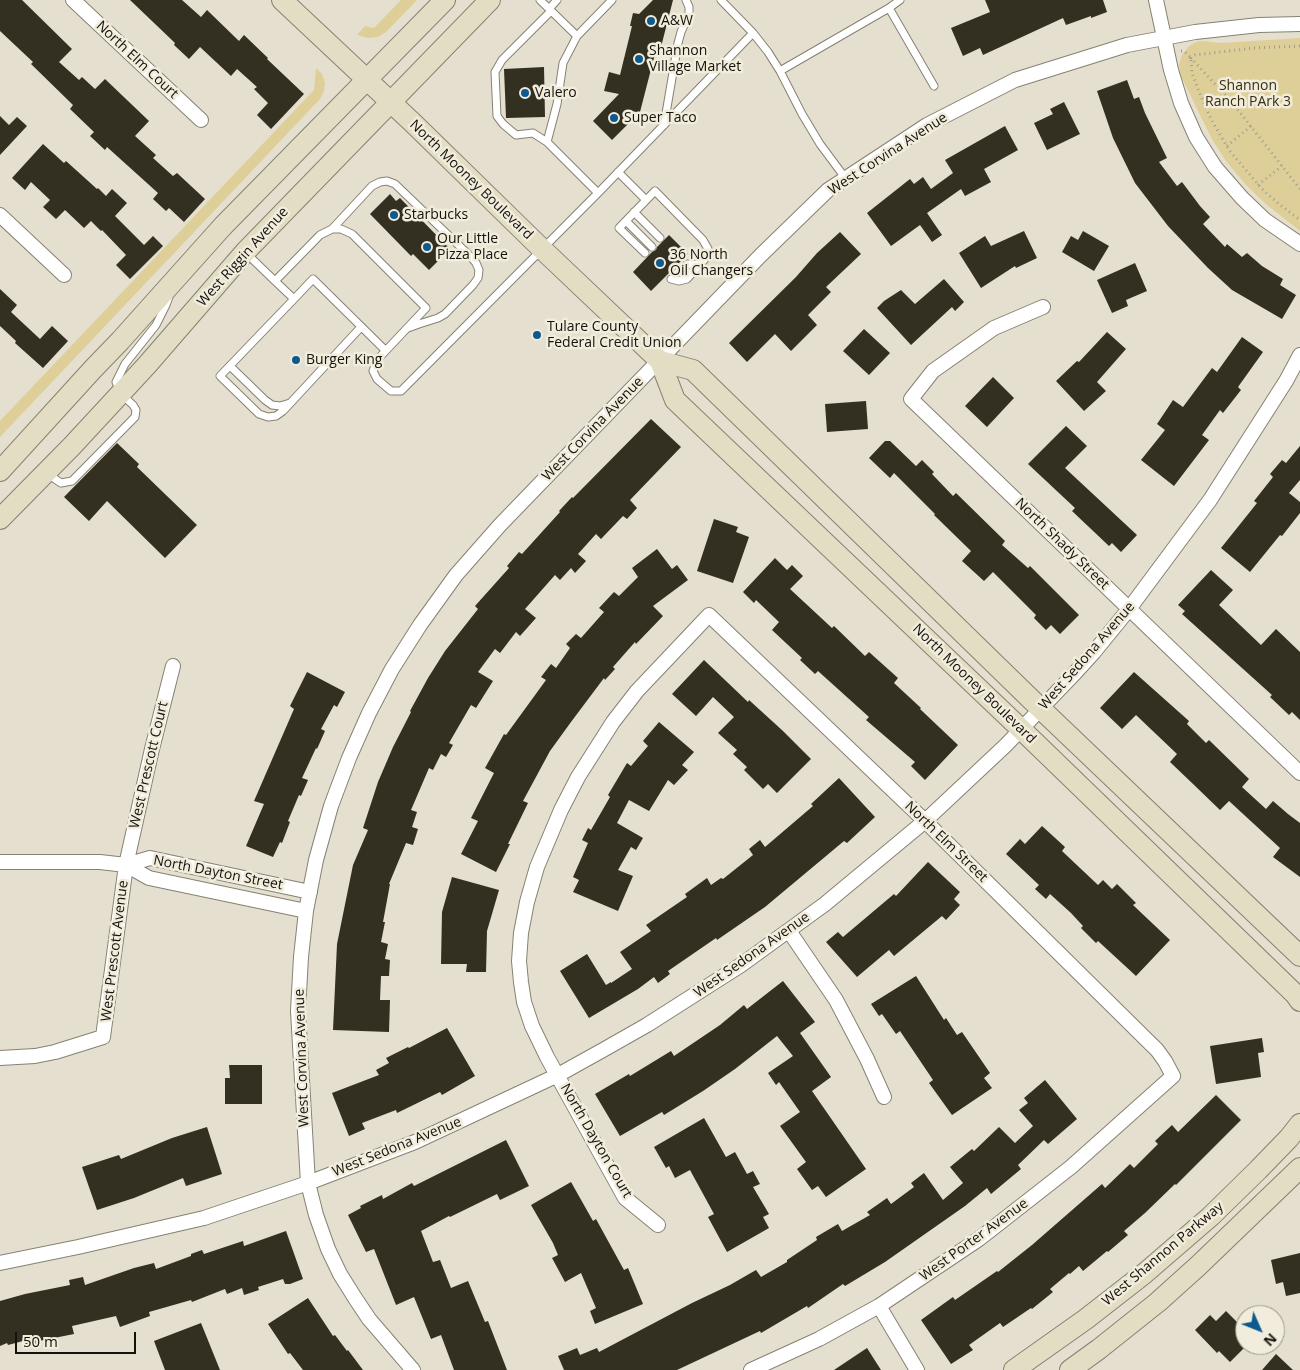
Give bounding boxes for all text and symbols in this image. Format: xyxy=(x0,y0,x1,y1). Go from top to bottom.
place label: A&W xyxy=(661,13,693,29)
marker: A&W xyxy=(645,15,657,27)
street label: North Elm Court xyxy=(92,18,182,102)
place label: Shannon Village Market xyxy=(649,43,741,75)
marker: Shannon Village Market xyxy=(633,53,645,65)
park label: Shannon Ranch PArk 3 xyxy=(1205,78,1291,110)
place label: Valero xyxy=(535,85,577,101)
marker: Valero xyxy=(519,87,531,99)
street label: West Corvina Avenue xyxy=(825,109,951,199)
place label: Super Taco xyxy=(624,110,697,126)
marker: Super Taco xyxy=(608,112,620,124)
street label: North Mooney Boulevard xyxy=(406,117,536,243)
street label: West Riggin Avenue xyxy=(194,204,292,310)
place label: Starbucks xyxy=(404,207,468,223)
marker: Starbucks xyxy=(388,209,400,221)
place label: Our Little Pizza Place xyxy=(437,231,508,264)
marker: Our Little Pizza Place xyxy=(421,241,433,253)
place label: 36 North Oil Changers xyxy=(670,247,753,280)
marker: 36 North Oil Changers xyxy=(654,257,666,269)
place label: Tulare County Federal Credit Union xyxy=(547,319,682,352)
marker: Tulare County Federal Credit Union xyxy=(531,329,543,341)
place label: Burger King xyxy=(306,352,382,368)
marker: Burger King xyxy=(290,354,302,366)
street label: West Corvina Avenue xyxy=(539,373,647,485)
street label: North Shady Street xyxy=(1011,495,1113,593)
street label: West Sedona Avenue xyxy=(1036,599,1138,713)
street label: North Mooney Boulevard xyxy=(909,621,1039,747)
street label: West Prescott Court xyxy=(126,700,172,830)
street label: North Elm Street xyxy=(901,798,991,886)
street label: North Dayton Street xyxy=(152,852,284,894)
street label: West Prescott Avenue xyxy=(98,879,132,1023)
street label: West Sedona Avenue xyxy=(691,909,813,1001)
street label: West Corvina Avenue xyxy=(291,989,313,1127)
street label: North Dayton Court xyxy=(556,1081,636,1201)
street label: West Sedona Avenue xyxy=(330,1113,464,1181)
street label: West Porter Avenue xyxy=(917,1195,1031,1285)
street label: West Shannon Parkway xyxy=(1099,1198,1227,1310)
north arrow xyxy=(1235,1305,1285,1355)
scale bar xyxy=(18,1322,139,1354)
text: N xyxy=(1260,1329,1281,1351)
text: 50 m xyxy=(23,1331,58,1351)

